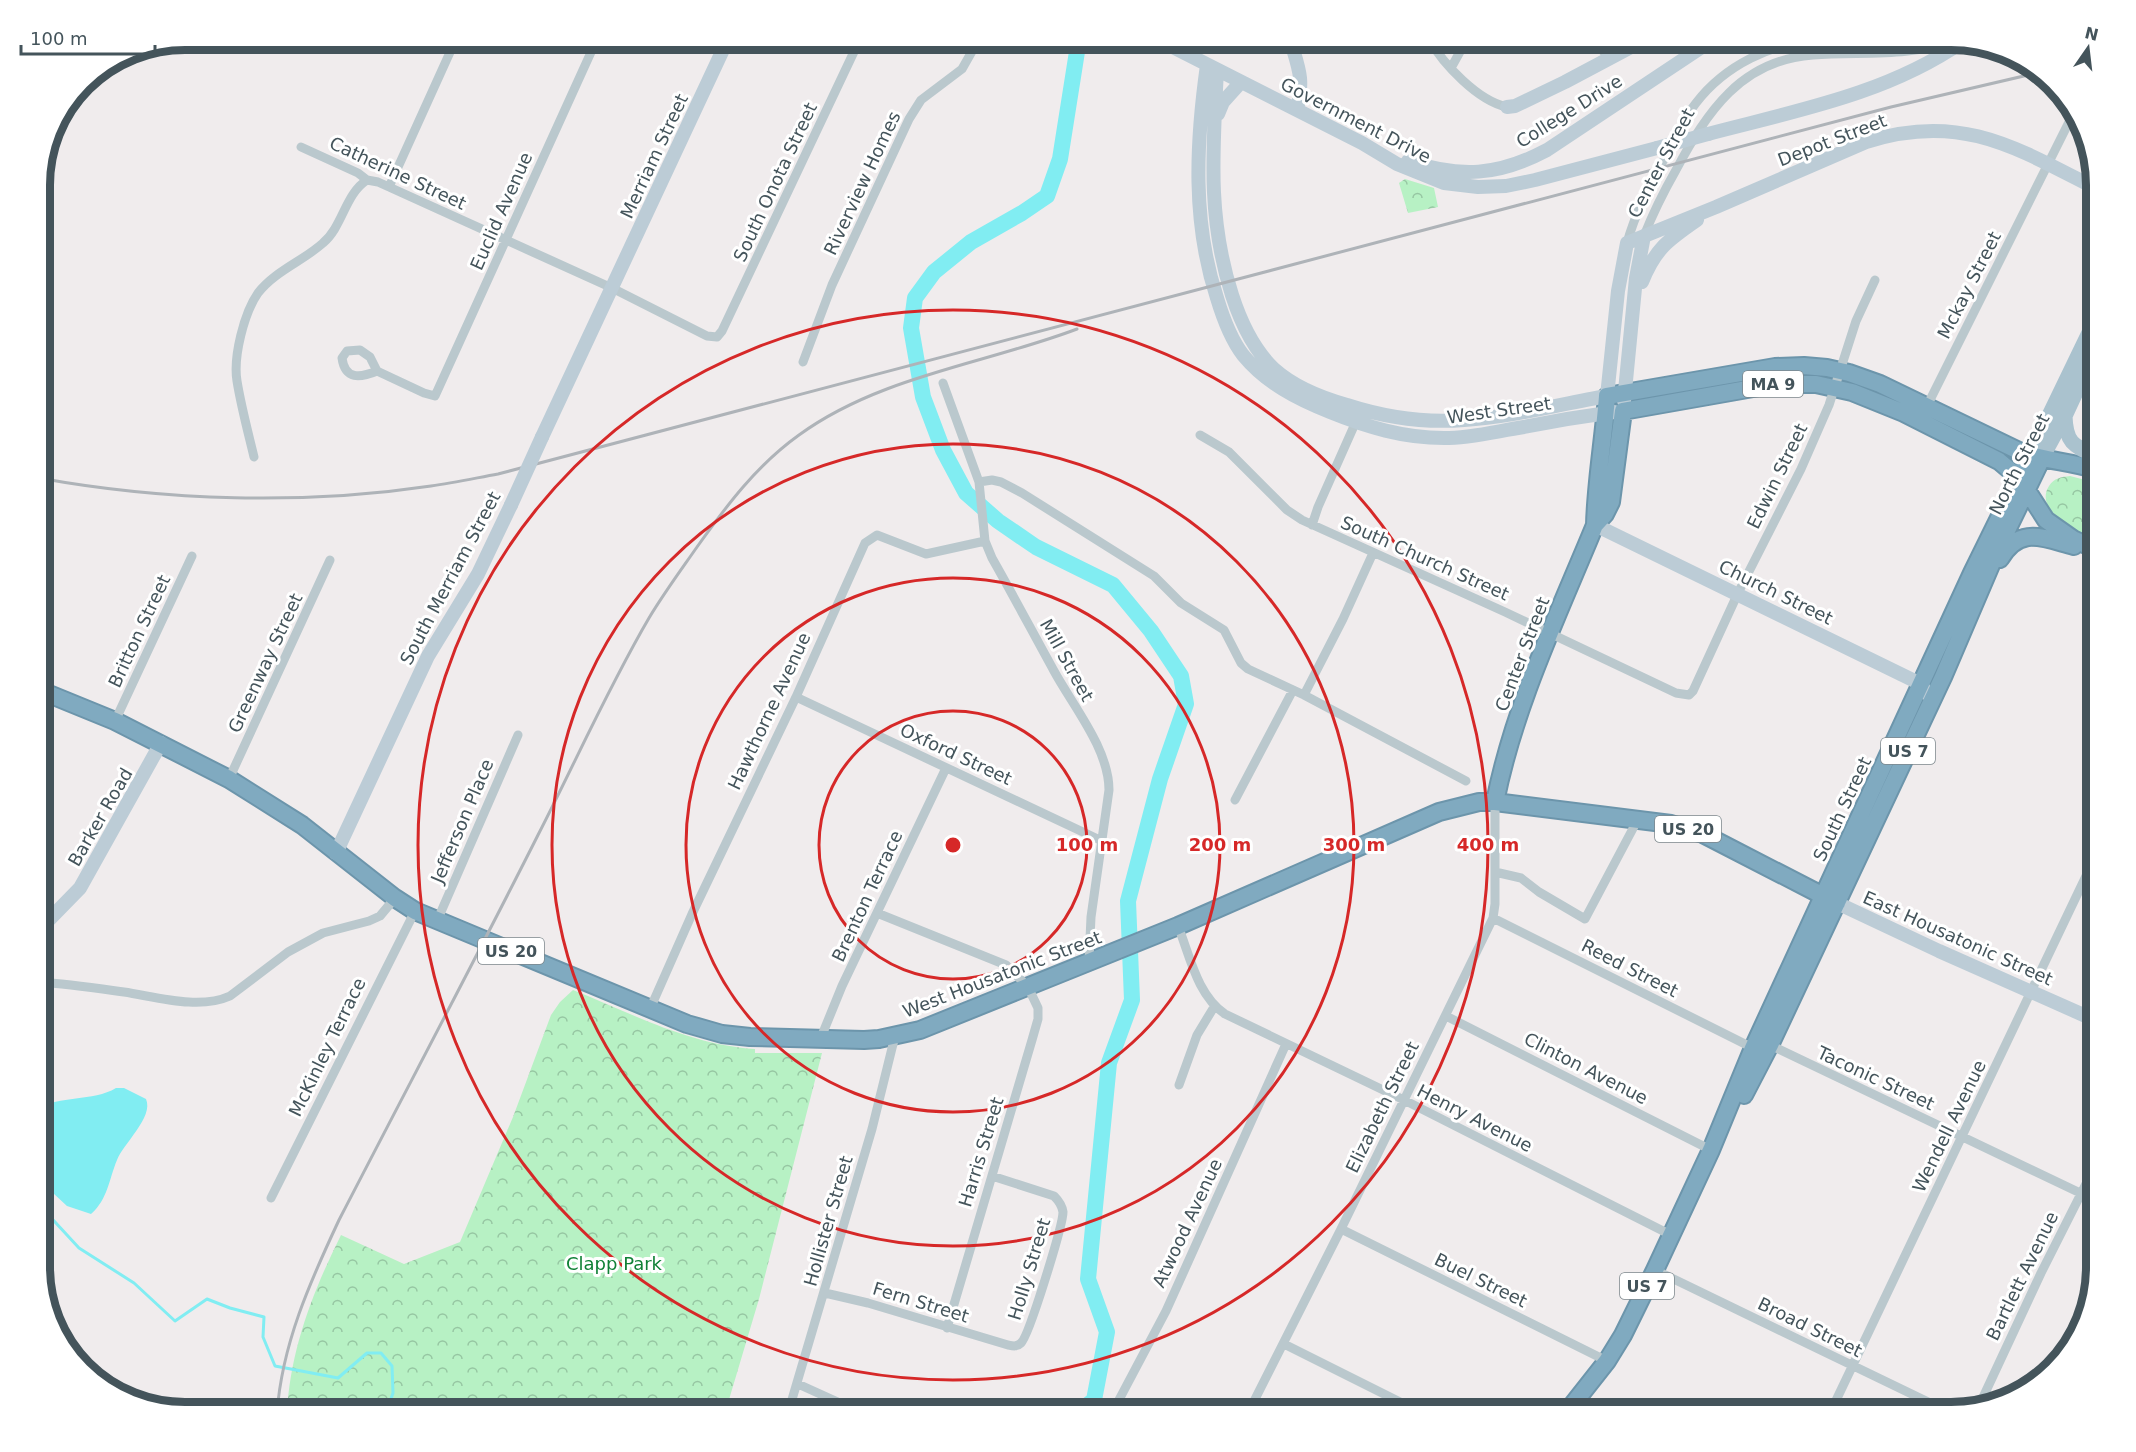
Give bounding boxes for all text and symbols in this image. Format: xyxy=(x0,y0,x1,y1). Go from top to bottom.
scale bar xyxy=(21,18,154,56)
north arrow xyxy=(2058,18,2118,78)
text: N xyxy=(2083,23,2100,45)
text: 100 m xyxy=(30,28,88,49)
street label: College Drive xyxy=(1512,70,1626,152)
street label: Government Drive xyxy=(1277,73,1435,167)
street label: Merriam Street xyxy=(616,90,692,222)
street label: South Onota Street xyxy=(729,99,821,265)
street label: Center Street xyxy=(1623,105,1699,221)
street label: Riverview Homes xyxy=(819,108,905,258)
street label: Depot Street xyxy=(1775,110,1889,170)
street label: Catherine Street xyxy=(326,132,470,214)
street label: Euclid Avenue xyxy=(466,149,536,273)
street label: Mckay Street xyxy=(1933,228,2005,342)
road number: MA 9 xyxy=(1743,371,1803,397)
street label: West Street xyxy=(1446,392,1552,428)
street label: North Street xyxy=(1985,410,2053,518)
street label: Edwin Street xyxy=(1742,420,1812,532)
street label: South Merriam Street xyxy=(395,488,505,668)
street label: South Church Street xyxy=(1338,511,1512,605)
street label: Church Street xyxy=(1716,555,1836,629)
street label: Britton Street xyxy=(104,571,174,691)
street label: Greenway Street xyxy=(224,590,306,736)
street label: Center Street xyxy=(1491,594,1553,714)
street label: Mill Street xyxy=(1036,615,1098,705)
street label: Hawthorne Avenue xyxy=(723,629,815,793)
street label: Oxford Street xyxy=(897,719,1015,789)
road number: US 7 xyxy=(1881,738,1935,764)
street label: South Street xyxy=(1809,753,1875,865)
street label: Jefferson Place xyxy=(426,756,498,887)
street label: Barker Road xyxy=(63,764,137,870)
road number: US 20 xyxy=(1655,816,1721,842)
street label: Brenton Terrace xyxy=(827,827,907,965)
text: 100 m xyxy=(1056,834,1118,855)
text: 200 m xyxy=(1189,834,1251,855)
text: 300 m xyxy=(1323,834,1385,855)
text: 400 m xyxy=(1457,834,1519,855)
centre of rings xyxy=(943,835,963,855)
street label: East Housatonic Street xyxy=(1860,887,2056,989)
street label: West Housatonic Street xyxy=(900,926,1104,1022)
street label: Reed Street xyxy=(1578,935,1682,1001)
road number: US 20 xyxy=(478,938,544,964)
street label: McKinley Terrace xyxy=(284,974,370,1120)
street label: Clinton Avenue xyxy=(1521,1028,1651,1108)
street label: Elizabeth Street xyxy=(1341,1038,1423,1176)
street label: Taconic Street xyxy=(1813,1041,1938,1114)
street label: Wendell Avenue xyxy=(1908,1057,1990,1195)
street label: Henry Avenue xyxy=(1414,1080,1536,1156)
street label: Harris Street xyxy=(954,1094,1008,1210)
street label: Hollister Street xyxy=(799,1153,857,1289)
street label: Atwood Avenue xyxy=(1148,1155,1226,1291)
street label: Bartlett Avenue xyxy=(1982,1208,2062,1344)
street label: Holly Street xyxy=(1004,1215,1054,1323)
street label: Buel Street xyxy=(1431,1249,1531,1311)
park label: Clapp Park xyxy=(566,1253,663,1274)
road number: US 7 xyxy=(1620,1273,1674,1299)
street label: Fern Street xyxy=(870,1277,972,1327)
street label: Broad Street xyxy=(1755,1293,1865,1361)

